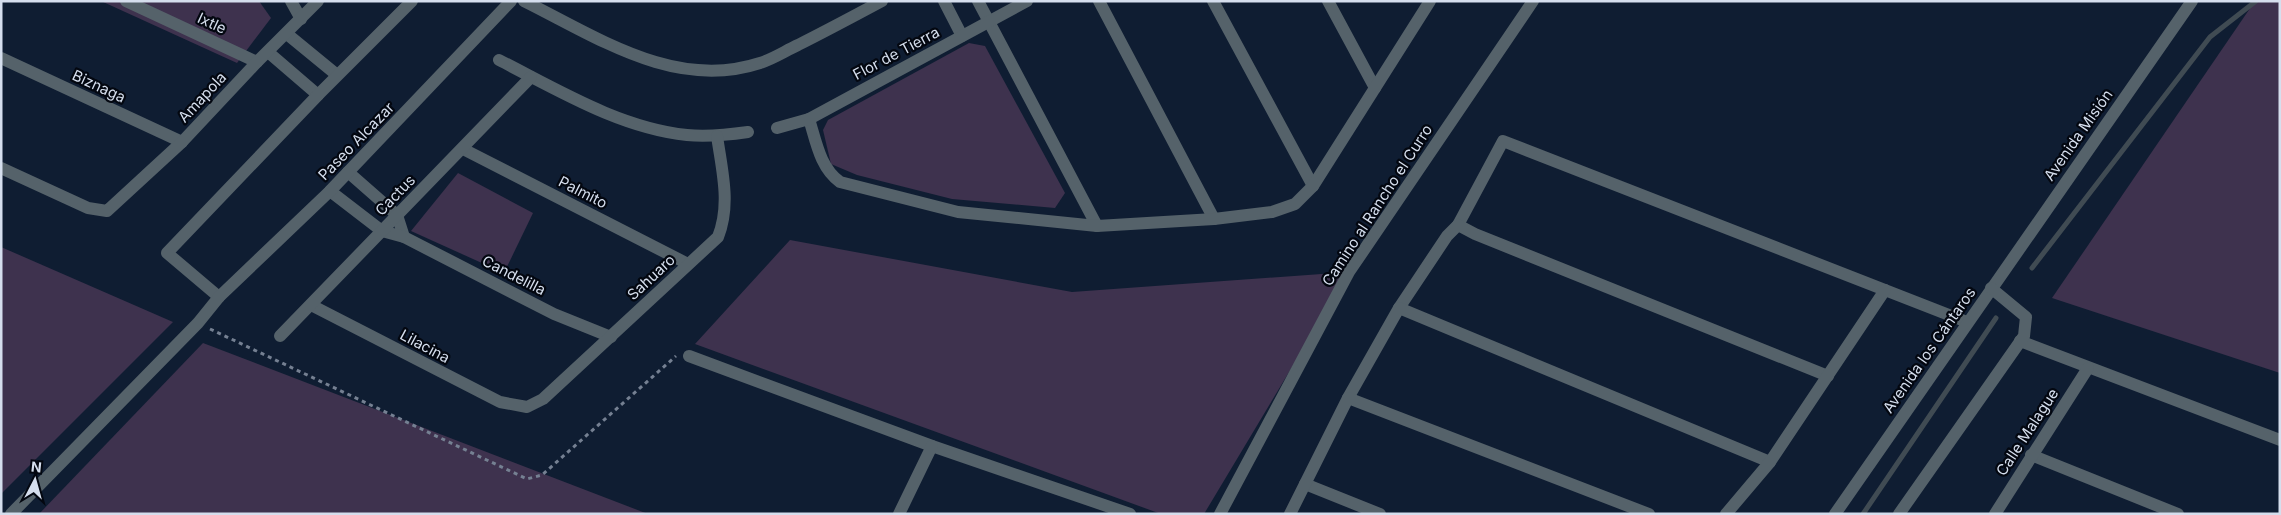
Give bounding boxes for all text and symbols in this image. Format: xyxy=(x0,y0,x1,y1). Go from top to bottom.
street label: Ixtle xyxy=(194,8,230,38)
street label: Flor de Tierra xyxy=(849,22,943,84)
street label: Biznaga xyxy=(69,65,129,107)
street label: Amapola xyxy=(174,68,230,126)
street label: Avenida Misión xyxy=(2039,86,2117,184)
street label: Paseo Alcazar xyxy=(314,98,398,184)
street label: Camino al Rancho el Curro xyxy=(1318,121,1436,289)
street label: Cactus xyxy=(371,170,419,219)
street label: Palmito xyxy=(555,172,611,212)
street label: Sahuaro xyxy=(623,250,679,304)
street label: Candelilla xyxy=(479,251,549,299)
street label: Avenida los Cántaros xyxy=(1878,283,1980,417)
street label: Lilacina xyxy=(397,325,453,367)
street label: Calle Malague xyxy=(1992,385,2062,479)
north arrow xyxy=(10,455,60,505)
text: N xyxy=(30,458,43,476)

